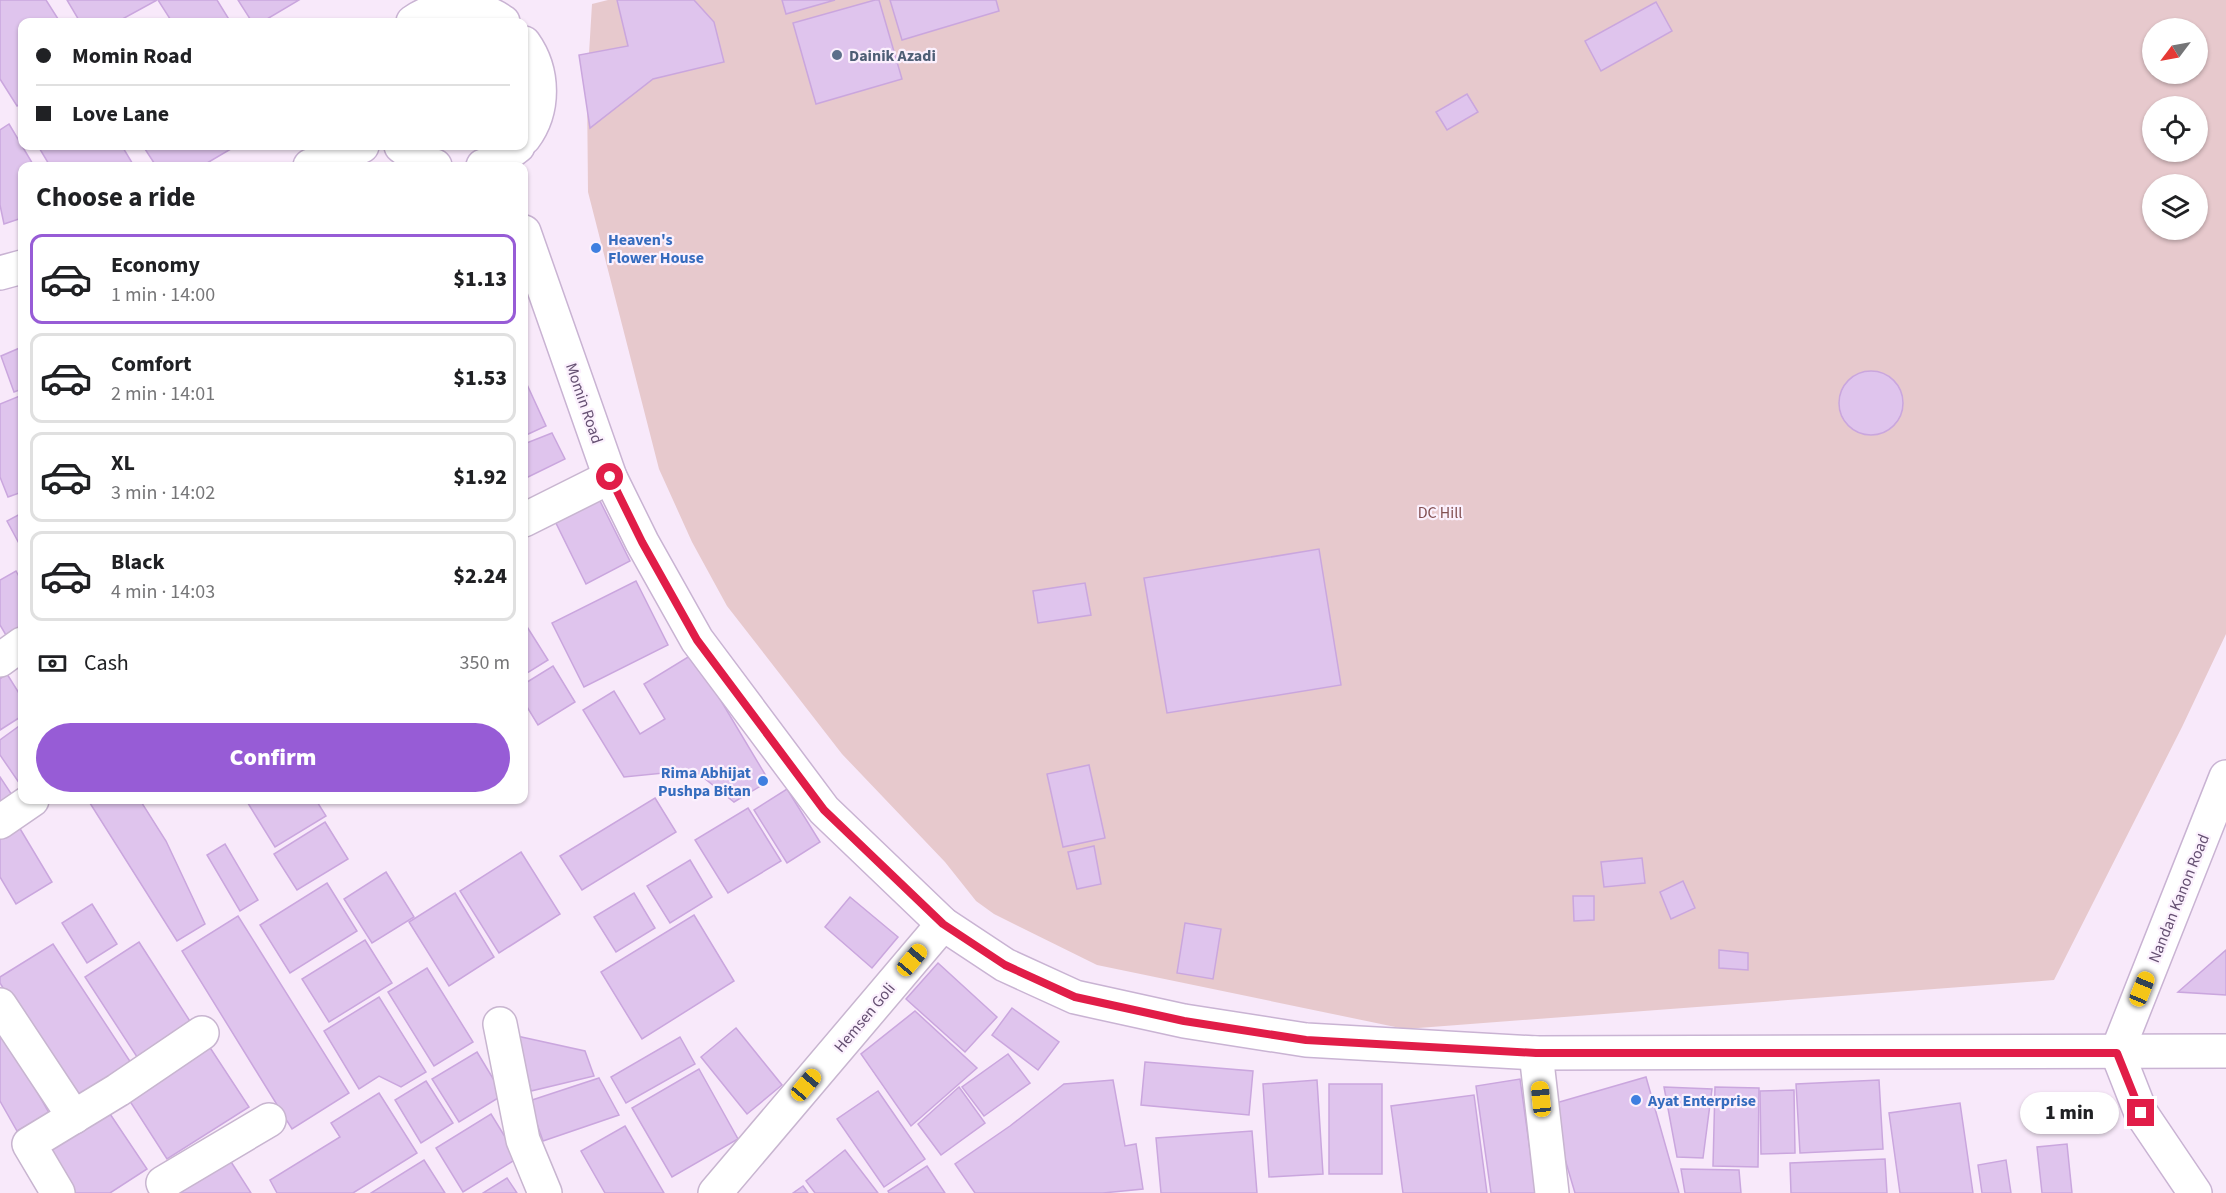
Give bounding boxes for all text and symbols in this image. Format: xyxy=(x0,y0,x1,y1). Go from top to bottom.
north arrow xyxy=(2142,18,2208,84)
map controls xyxy=(2142,18,2208,240)
text: Momin Road xyxy=(72,40,192,72)
place label: Dainik Azadi xyxy=(849,45,936,67)
marker: Dainik Azadi xyxy=(830,48,844,62)
button: locate xyxy=(2142,96,2208,162)
text: Love Lane xyxy=(72,98,169,130)
button: layers xyxy=(2142,174,2208,240)
text: Choose a ride xyxy=(36,178,196,217)
place label: Heaven's Flower House xyxy=(608,229,704,269)
marker: Heaven's Flower House xyxy=(589,241,603,255)
text: Economy xyxy=(111,249,200,281)
icon: car xyxy=(39,252,93,306)
text: $1.13 xyxy=(453,263,507,295)
text: 1 min · 14:00 xyxy=(111,281,215,309)
text: Comfort xyxy=(111,348,192,380)
icon: car xyxy=(39,351,93,405)
street label: Momin Road xyxy=(560,360,608,447)
text: $1.53 xyxy=(453,362,507,394)
text: 2 min · 14:01 xyxy=(111,380,215,408)
text: XL xyxy=(111,447,135,479)
icon: car xyxy=(39,450,93,504)
text: $1.92 xyxy=(453,461,507,493)
route start xyxy=(596,463,623,490)
text: 3 min · 14:02 xyxy=(111,479,215,507)
park label: DC Hill xyxy=(1418,502,1462,524)
text: Black xyxy=(111,546,165,578)
icon: car xyxy=(39,549,93,603)
text: $2.24 xyxy=(453,560,507,592)
text: 4 min · 14:03 xyxy=(111,578,215,606)
icon: cash xyxy=(36,647,69,680)
text: Cash xyxy=(84,647,129,679)
text: 350 m xyxy=(460,649,510,677)
button: Confirm xyxy=(36,723,510,792)
place label: Rima Abhijat Pushpa Bitan xyxy=(658,762,751,802)
marker: Rima Abhijat Pushpa Bitan xyxy=(756,774,770,788)
street label: Nandan Kanon Road xyxy=(2143,831,2215,966)
car xyxy=(894,940,930,980)
car xyxy=(2127,969,2157,1009)
street label: Hemsen Goli xyxy=(829,978,900,1057)
car xyxy=(788,1065,824,1105)
car xyxy=(1530,1080,1552,1118)
place label: Ayat Enterprise xyxy=(1647,1090,1756,1112)
callout: 1 min xyxy=(2021,1092,2120,1134)
marker: Ayat Enterprise xyxy=(1629,1093,1643,1107)
text: 1 min xyxy=(2045,1099,2094,1127)
route end xyxy=(2127,1099,2154,1126)

